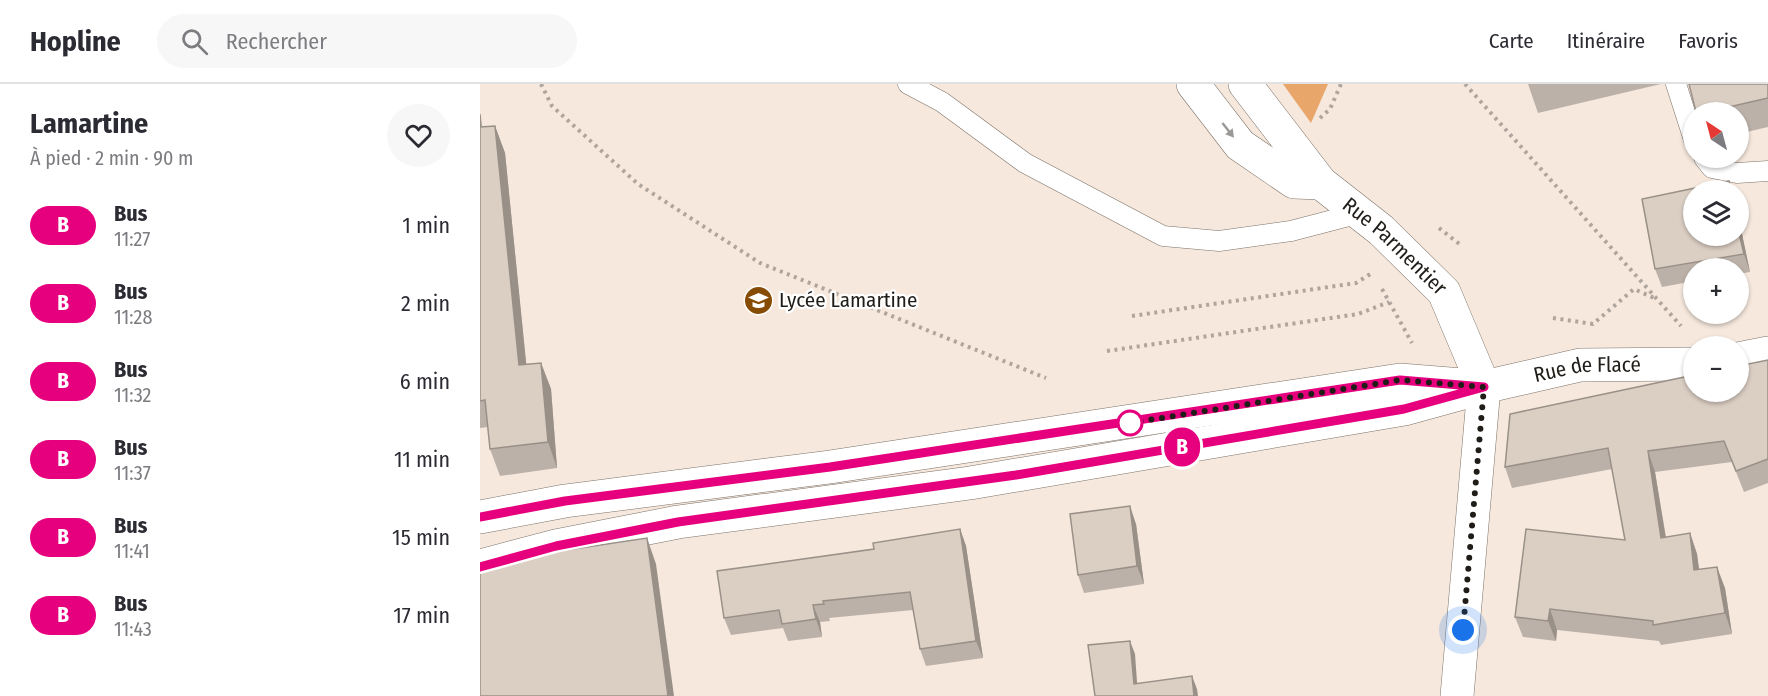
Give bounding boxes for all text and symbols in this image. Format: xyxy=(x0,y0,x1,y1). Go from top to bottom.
search box xyxy=(157,14,577,68)
text: Hopline xyxy=(30,25,121,58)
icon: search xyxy=(178,25,211,58)
text: Rechercher xyxy=(226,28,327,55)
text: Carte xyxy=(1489,28,1534,54)
text: Itinéraire xyxy=(1567,28,1645,54)
text: Favoris xyxy=(1678,28,1738,54)
north arrow xyxy=(1683,102,1749,168)
map controls xyxy=(1683,102,1749,402)
button: heart xyxy=(387,104,450,167)
text: Lamartine xyxy=(30,107,148,140)
one-way arrow xyxy=(1222,123,1234,138)
text: À pied · 2 min · 90 m xyxy=(30,146,193,170)
button: layers xyxy=(1683,180,1749,246)
street label: Rue Parmentier xyxy=(1337,192,1453,301)
text: Bus xyxy=(114,200,147,227)
text: B xyxy=(57,212,69,238)
text: 1 min xyxy=(402,212,450,239)
text: 11:27 xyxy=(114,227,150,251)
button: + xyxy=(1683,258,1749,324)
text: Bus xyxy=(114,278,147,305)
school or university icon: Lycée Lamartine xyxy=(742,284,774,316)
place label: Lycée Lamartine xyxy=(779,287,917,313)
text: B xyxy=(57,290,69,316)
text: 2 min xyxy=(401,290,450,317)
text: 11:28 xyxy=(114,305,152,329)
button: − xyxy=(1683,336,1749,402)
street label: Rue de Flacé xyxy=(1531,351,1641,388)
text: Bus xyxy=(114,356,147,383)
text: B xyxy=(57,368,69,394)
text: 6 min xyxy=(400,368,450,395)
text: 11:32 xyxy=(114,383,151,407)
unlabelled marker xyxy=(1117,410,1143,436)
line badge: B xyxy=(1162,428,1202,466)
text: Bus xyxy=(114,434,147,461)
text: B xyxy=(1176,434,1188,460)
text: B xyxy=(57,446,69,472)
text: 11 min xyxy=(394,446,450,473)
text: 11:37 xyxy=(114,461,151,485)
text: Bus xyxy=(114,512,147,539)
text: B xyxy=(57,524,69,550)
text: 15 min xyxy=(392,524,450,551)
text: 11:41 xyxy=(114,539,150,563)
text: Bus xyxy=(114,590,147,617)
text: B xyxy=(57,602,69,628)
text: 17 min xyxy=(393,602,450,629)
your location xyxy=(1448,615,1478,645)
text: 11:43 xyxy=(114,617,152,641)

